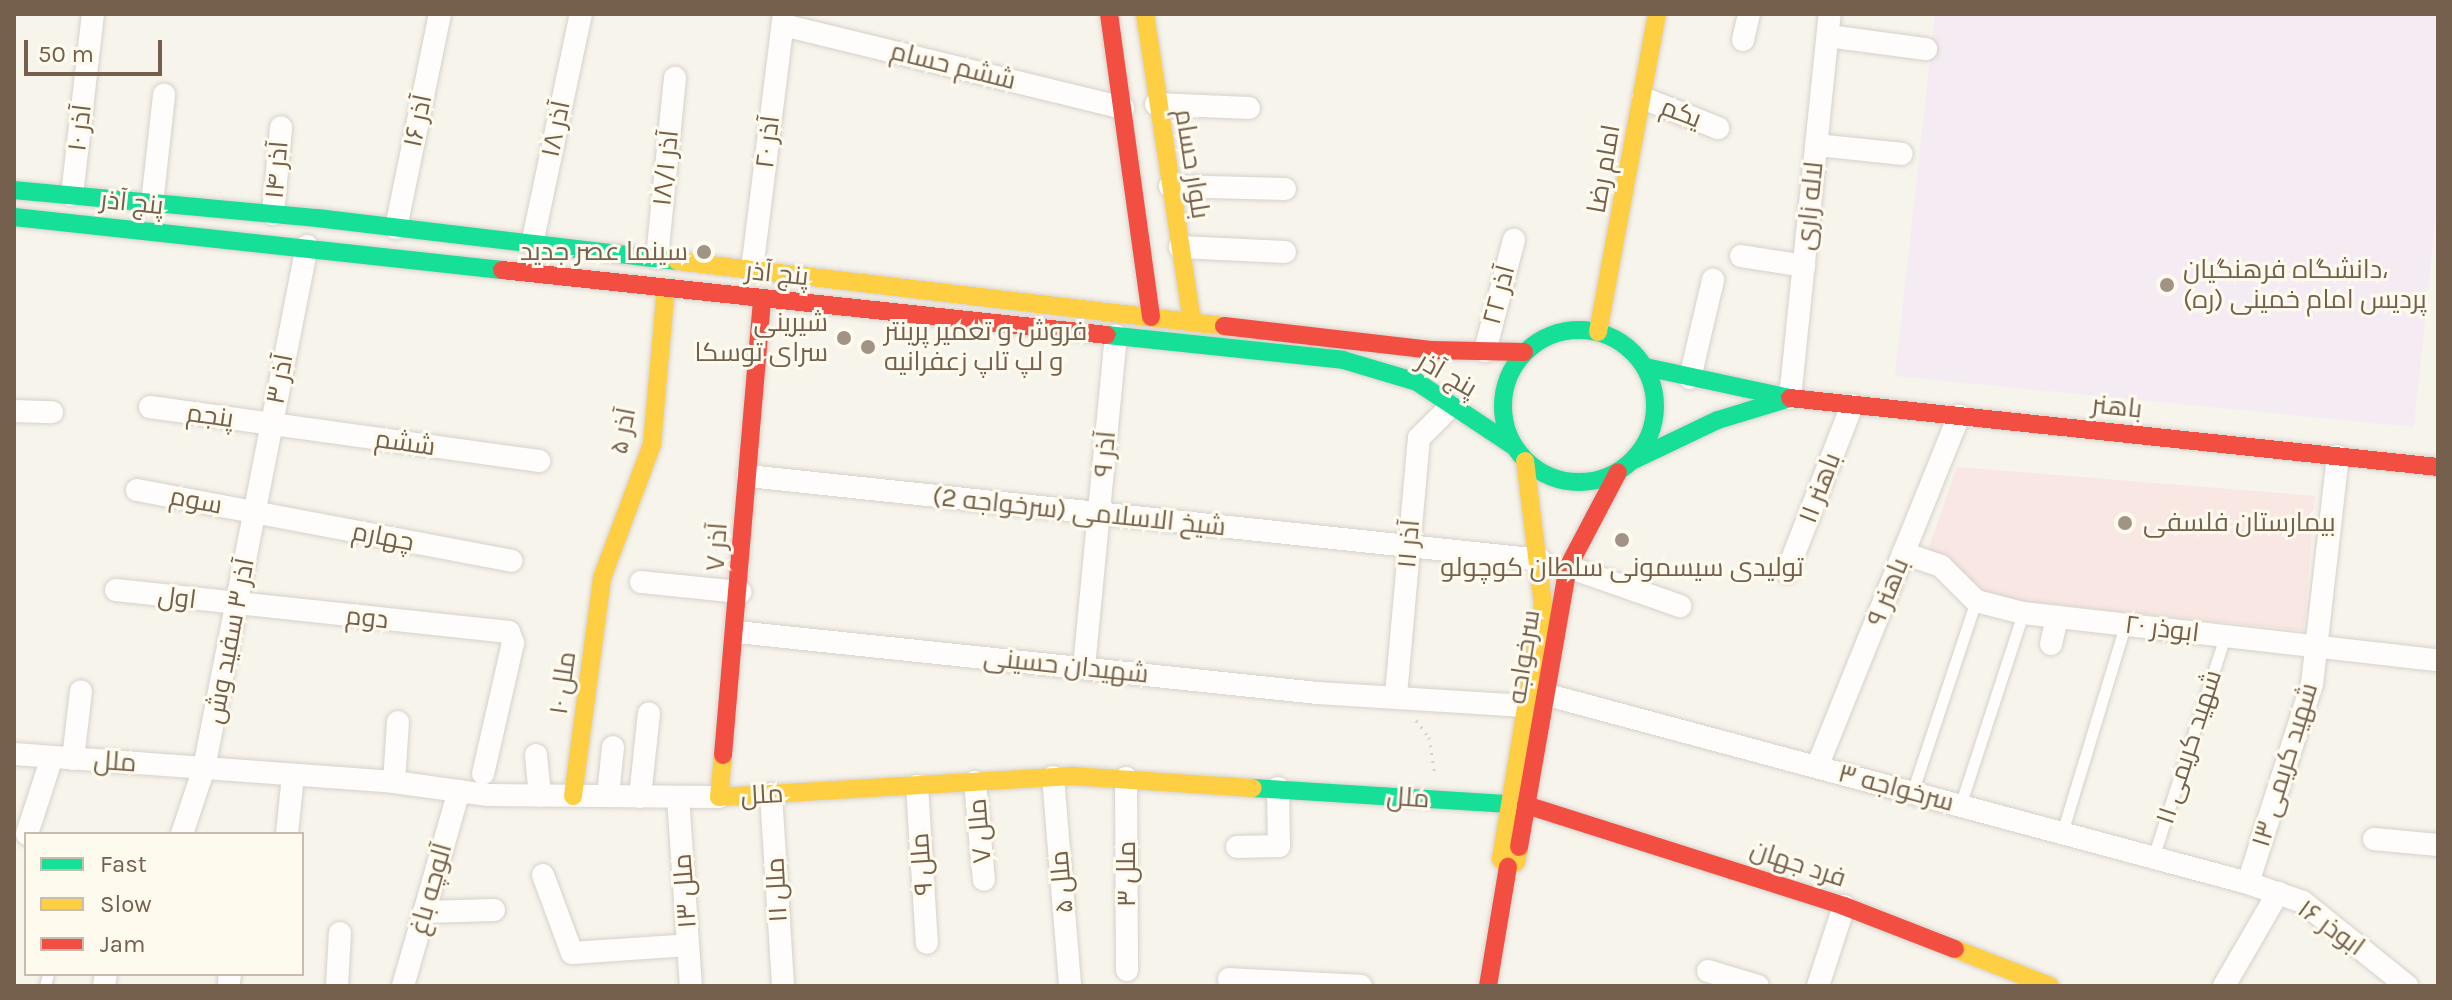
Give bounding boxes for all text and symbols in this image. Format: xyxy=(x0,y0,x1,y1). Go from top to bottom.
scale bar xyxy=(28,24,166,74)
street label: ششم حسام xyxy=(887,35,1019,97)
text: 50 m xyxy=(38,40,94,68)
street label: یکم xyxy=(1656,91,1706,135)
street label: ۱۶ آذر xyxy=(397,92,439,150)
street label: ۱۸ آذر xyxy=(535,98,577,160)
street label: ۱۰ آذر xyxy=(62,103,98,153)
street label: بلوار حسام xyxy=(1168,107,1216,221)
street label: ۲۰ آذر xyxy=(749,114,787,170)
street label: امام رضا xyxy=(1581,122,1627,216)
street label: ۱۸/۱ آذر xyxy=(647,129,685,207)
street label: ۱۴ آذر xyxy=(259,140,295,200)
street label: لاله زاری xyxy=(1790,160,1830,252)
street label: پنج آذر xyxy=(99,184,165,222)
place label: سینما عصر جدید xyxy=(520,236,688,268)
marker: سینما عصر جدید xyxy=(695,243,713,261)
place label: دانشگاه فرهنگیان، پردیس امام خمینی (ره) xyxy=(2183,254,2427,316)
street label: پنج آذر xyxy=(744,255,810,293)
street label: ۲۲ آذر xyxy=(1476,262,1522,328)
marker: دانشگاه فرهنگیان، پردیس امام خمینی (ره) xyxy=(2158,276,2176,294)
place label: شیرینی سرای توسکا xyxy=(694,307,828,368)
place label: فروش و تعمیر پرینتر و لپ تاپ زعفرانیه xyxy=(884,316,1087,378)
marker: شیرینی سرای توسکا xyxy=(835,329,853,347)
marker: فروش و تعمیر پرینتر و لپ تاپ زعفرانیه xyxy=(859,338,877,356)
street label: پنج آذر xyxy=(1412,346,1482,404)
street label: ۳ آذر xyxy=(260,351,300,407)
street label: باهنر xyxy=(2090,389,2144,425)
street label: پنجم xyxy=(184,397,236,435)
street label: آذر ۵ xyxy=(603,405,643,457)
street label: ششم xyxy=(373,423,437,463)
street label: ۹ آذر xyxy=(1087,430,1123,478)
street label: باهنر ۱۱ xyxy=(1792,448,1848,528)
street label: سوم xyxy=(167,481,225,521)
street label: شیخ الاسلامی (سرخواجه 2) xyxy=(931,481,1227,543)
place label: بیمارستان فلسفی xyxy=(2143,507,2336,539)
marker: بیمارستان فلسفی xyxy=(2114,512,2136,534)
street label: چهارم xyxy=(349,516,417,558)
street label: آذر ۱۱ xyxy=(1391,518,1427,570)
street label: آذر ۷ xyxy=(700,522,734,572)
marker: تولیدی سیسمونی سلطان کوچولو xyxy=(1613,531,1631,549)
place label: تولیدی سیسمونی سلطان کوچولو xyxy=(1440,552,1804,584)
street label: ۹ باهنر xyxy=(1860,554,1916,630)
street label: آذر ۳ سفید وش xyxy=(199,556,261,726)
street label: اول xyxy=(156,580,198,616)
street label: دوم xyxy=(344,600,390,636)
street label: سرخواجه xyxy=(1501,608,1547,706)
street label: ابوذر ۲۰ xyxy=(2123,609,2201,649)
street label: شهیدان حسینی xyxy=(982,642,1150,690)
street label: ۱۰ ملل xyxy=(543,649,583,717)
street label: ۱۱ شهید کریمی xyxy=(2149,666,2229,828)
street label: ۱۳ شهید کریمی xyxy=(2245,679,2325,851)
street label: ملل xyxy=(93,745,137,779)
street label: سرخواجه ۳ xyxy=(1835,758,1957,818)
street label: ملل xyxy=(740,778,784,812)
street label: ملل xyxy=(1386,781,1430,815)
street label: ۷ ملل xyxy=(962,797,998,865)
legend xyxy=(24,832,304,976)
street label: ملل ۹ xyxy=(904,832,940,896)
street label: فرد جهان xyxy=(1746,834,1850,894)
street label: آلوچه باغ xyxy=(403,840,459,938)
street label: ملل ۳ xyxy=(1111,841,1143,907)
street label: ملل ۵ xyxy=(1044,849,1080,915)
text: Fast xyxy=(100,850,147,878)
street label: ملل ۱۳ xyxy=(667,853,703,929)
street label: ۱۱ ملل xyxy=(760,857,794,923)
text: Slow xyxy=(100,890,152,918)
street label: ۱۶ ابوذر xyxy=(2291,893,2371,963)
text: Jam xyxy=(100,930,145,958)

